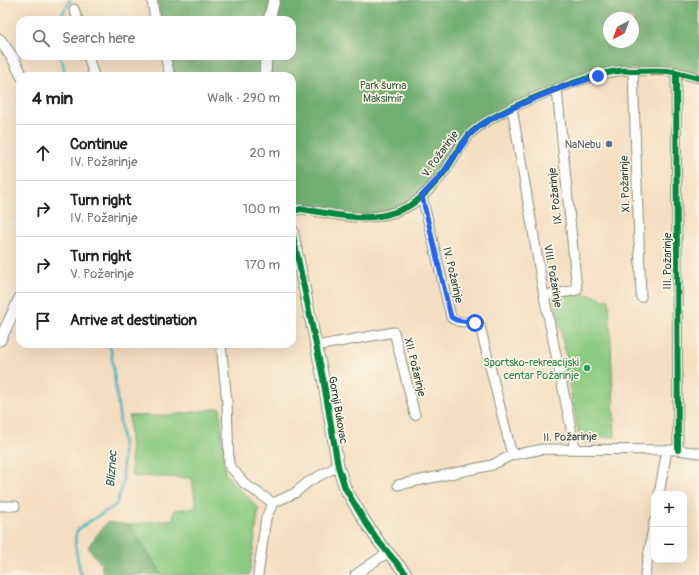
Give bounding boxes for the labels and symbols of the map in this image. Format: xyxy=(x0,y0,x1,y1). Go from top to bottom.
north arrow xyxy=(603,12,639,48)
route end xyxy=(589,67,607,85)
park label: Park šuma Maksimir xyxy=(360,79,406,105)
street label: V. Požarinje xyxy=(419,128,461,180)
place label: NaNebu xyxy=(565,138,601,151)
marker: NaNebu xyxy=(604,139,614,149)
street label: XI. Požarinje xyxy=(617,155,632,213)
street label: IX. Požarinje xyxy=(546,166,564,225)
street label: III. Požarinje xyxy=(661,232,674,289)
street label: VIII. Požarinje xyxy=(541,244,565,309)
street label: IV. Požarinje xyxy=(440,246,466,305)
route start xyxy=(466,314,484,332)
street label: XII. Požarinje xyxy=(401,336,429,398)
place label: Sportsko-rekreacijski centar Požarinje xyxy=(483,356,580,382)
marker: Sportsko-rekreacijski centar Požarinje xyxy=(582,363,592,373)
street label: Gornji Bukovac xyxy=(326,375,350,445)
street label: II. Požarinje xyxy=(543,430,598,444)
water label: Bliznec xyxy=(103,449,121,488)

